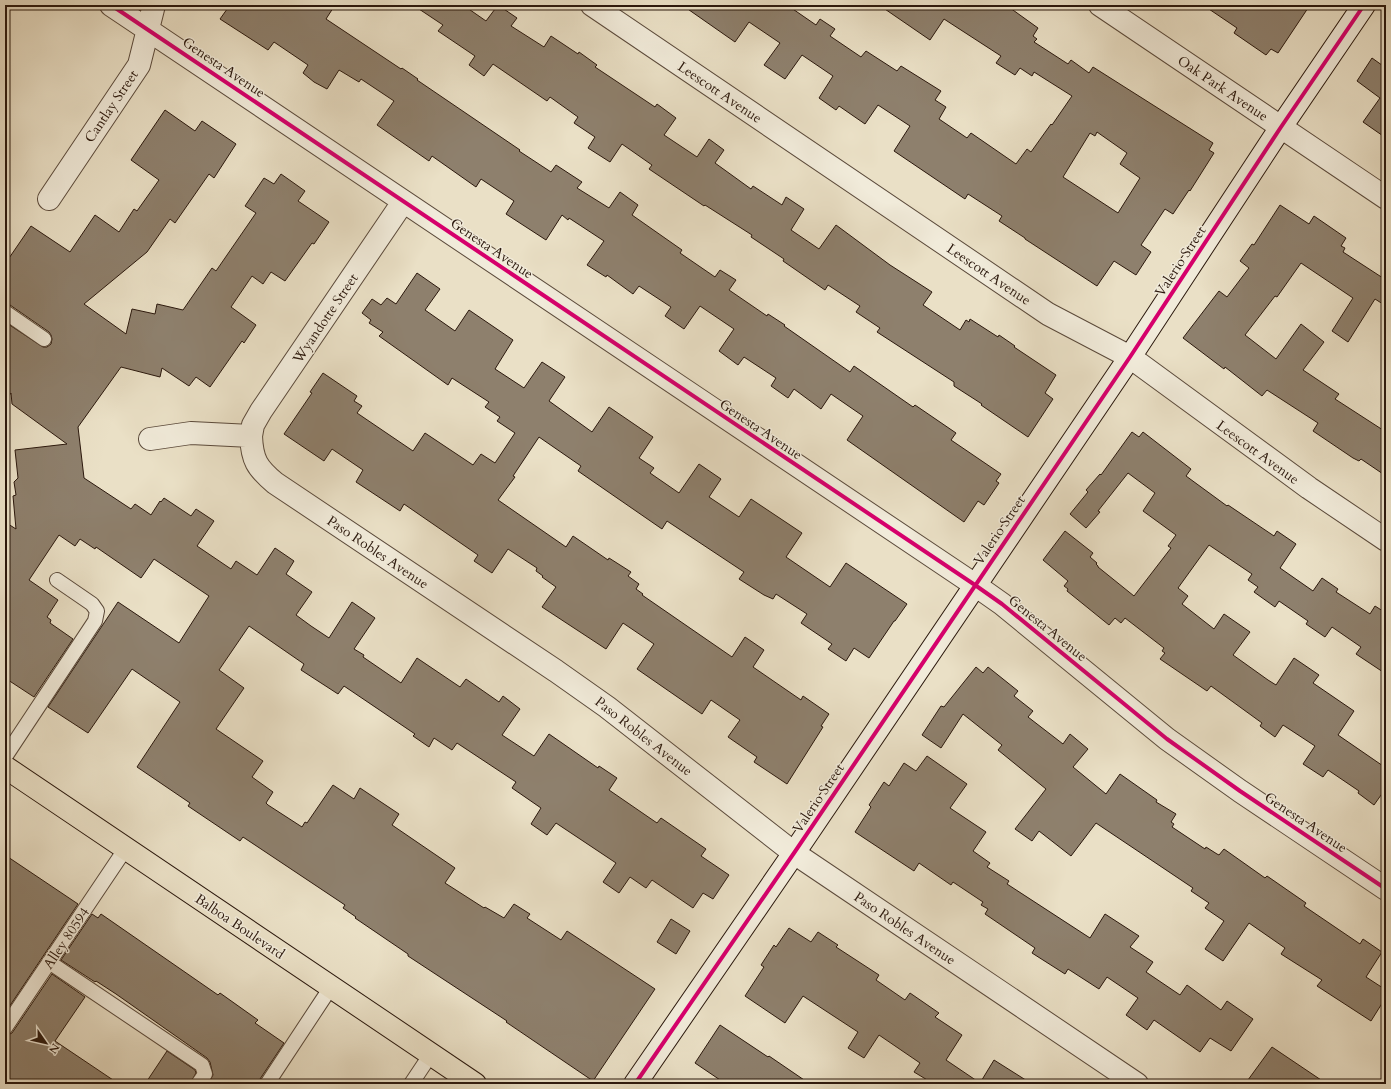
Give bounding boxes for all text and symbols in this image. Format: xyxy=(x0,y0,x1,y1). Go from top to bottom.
street label: Genesta Avenue xyxy=(179,33,269,102)
street label: Oak Park Avenue xyxy=(1174,51,1272,126)
street label: Leescott Avenue xyxy=(674,57,766,128)
street label: Cantlay Street xyxy=(80,66,143,146)
street label: Genesta Avenue xyxy=(447,214,537,283)
street label: Valerio Street xyxy=(1151,222,1211,300)
street label: Leescott Avenue xyxy=(943,239,1035,310)
street label: Wyandotte Street xyxy=(288,269,363,368)
street label: Genesta Avenue xyxy=(716,395,806,464)
street label: Leescott Avenue xyxy=(1213,416,1303,489)
street label: Valerio Street xyxy=(969,491,1030,569)
street label: Paso Robles Avenue xyxy=(323,511,432,594)
street label: Genesta Avenue xyxy=(1004,591,1091,666)
street label: Paso Robles Avenue xyxy=(591,692,696,780)
street label: Valerio Street xyxy=(788,759,849,837)
street label: Genesta Avenue xyxy=(1261,788,1351,857)
street label: Paso Robles Avenue xyxy=(850,887,959,970)
street label: Balboa Boulevard xyxy=(191,889,289,964)
street label: Alley 80594 xyxy=(39,904,94,973)
north arrow xyxy=(26,1023,66,1063)
text: N xyxy=(45,1040,63,1057)

